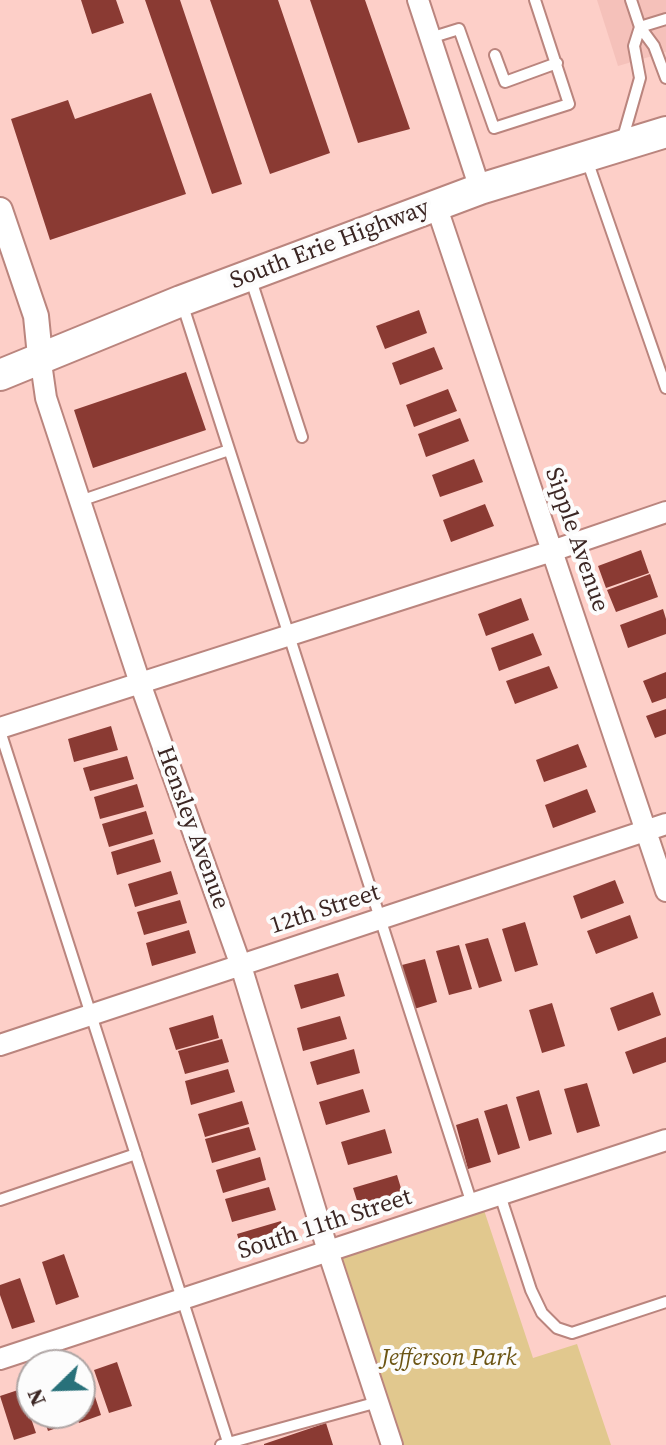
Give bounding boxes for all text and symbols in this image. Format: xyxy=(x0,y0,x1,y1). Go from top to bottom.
street label: South Erie Highway xyxy=(226,194,434,296)
street label: Sipple Avenue xyxy=(538,464,614,616)
street label: Hensley Avenue xyxy=(149,743,235,913)
street label: 12th Street xyxy=(266,879,384,941)
street label: South 11th Street xyxy=(235,1183,415,1267)
park label: Jefferson Park xyxy=(381,1345,517,1373)
north arrow xyxy=(16,1349,96,1429)
text: N xyxy=(19,1384,53,1411)

